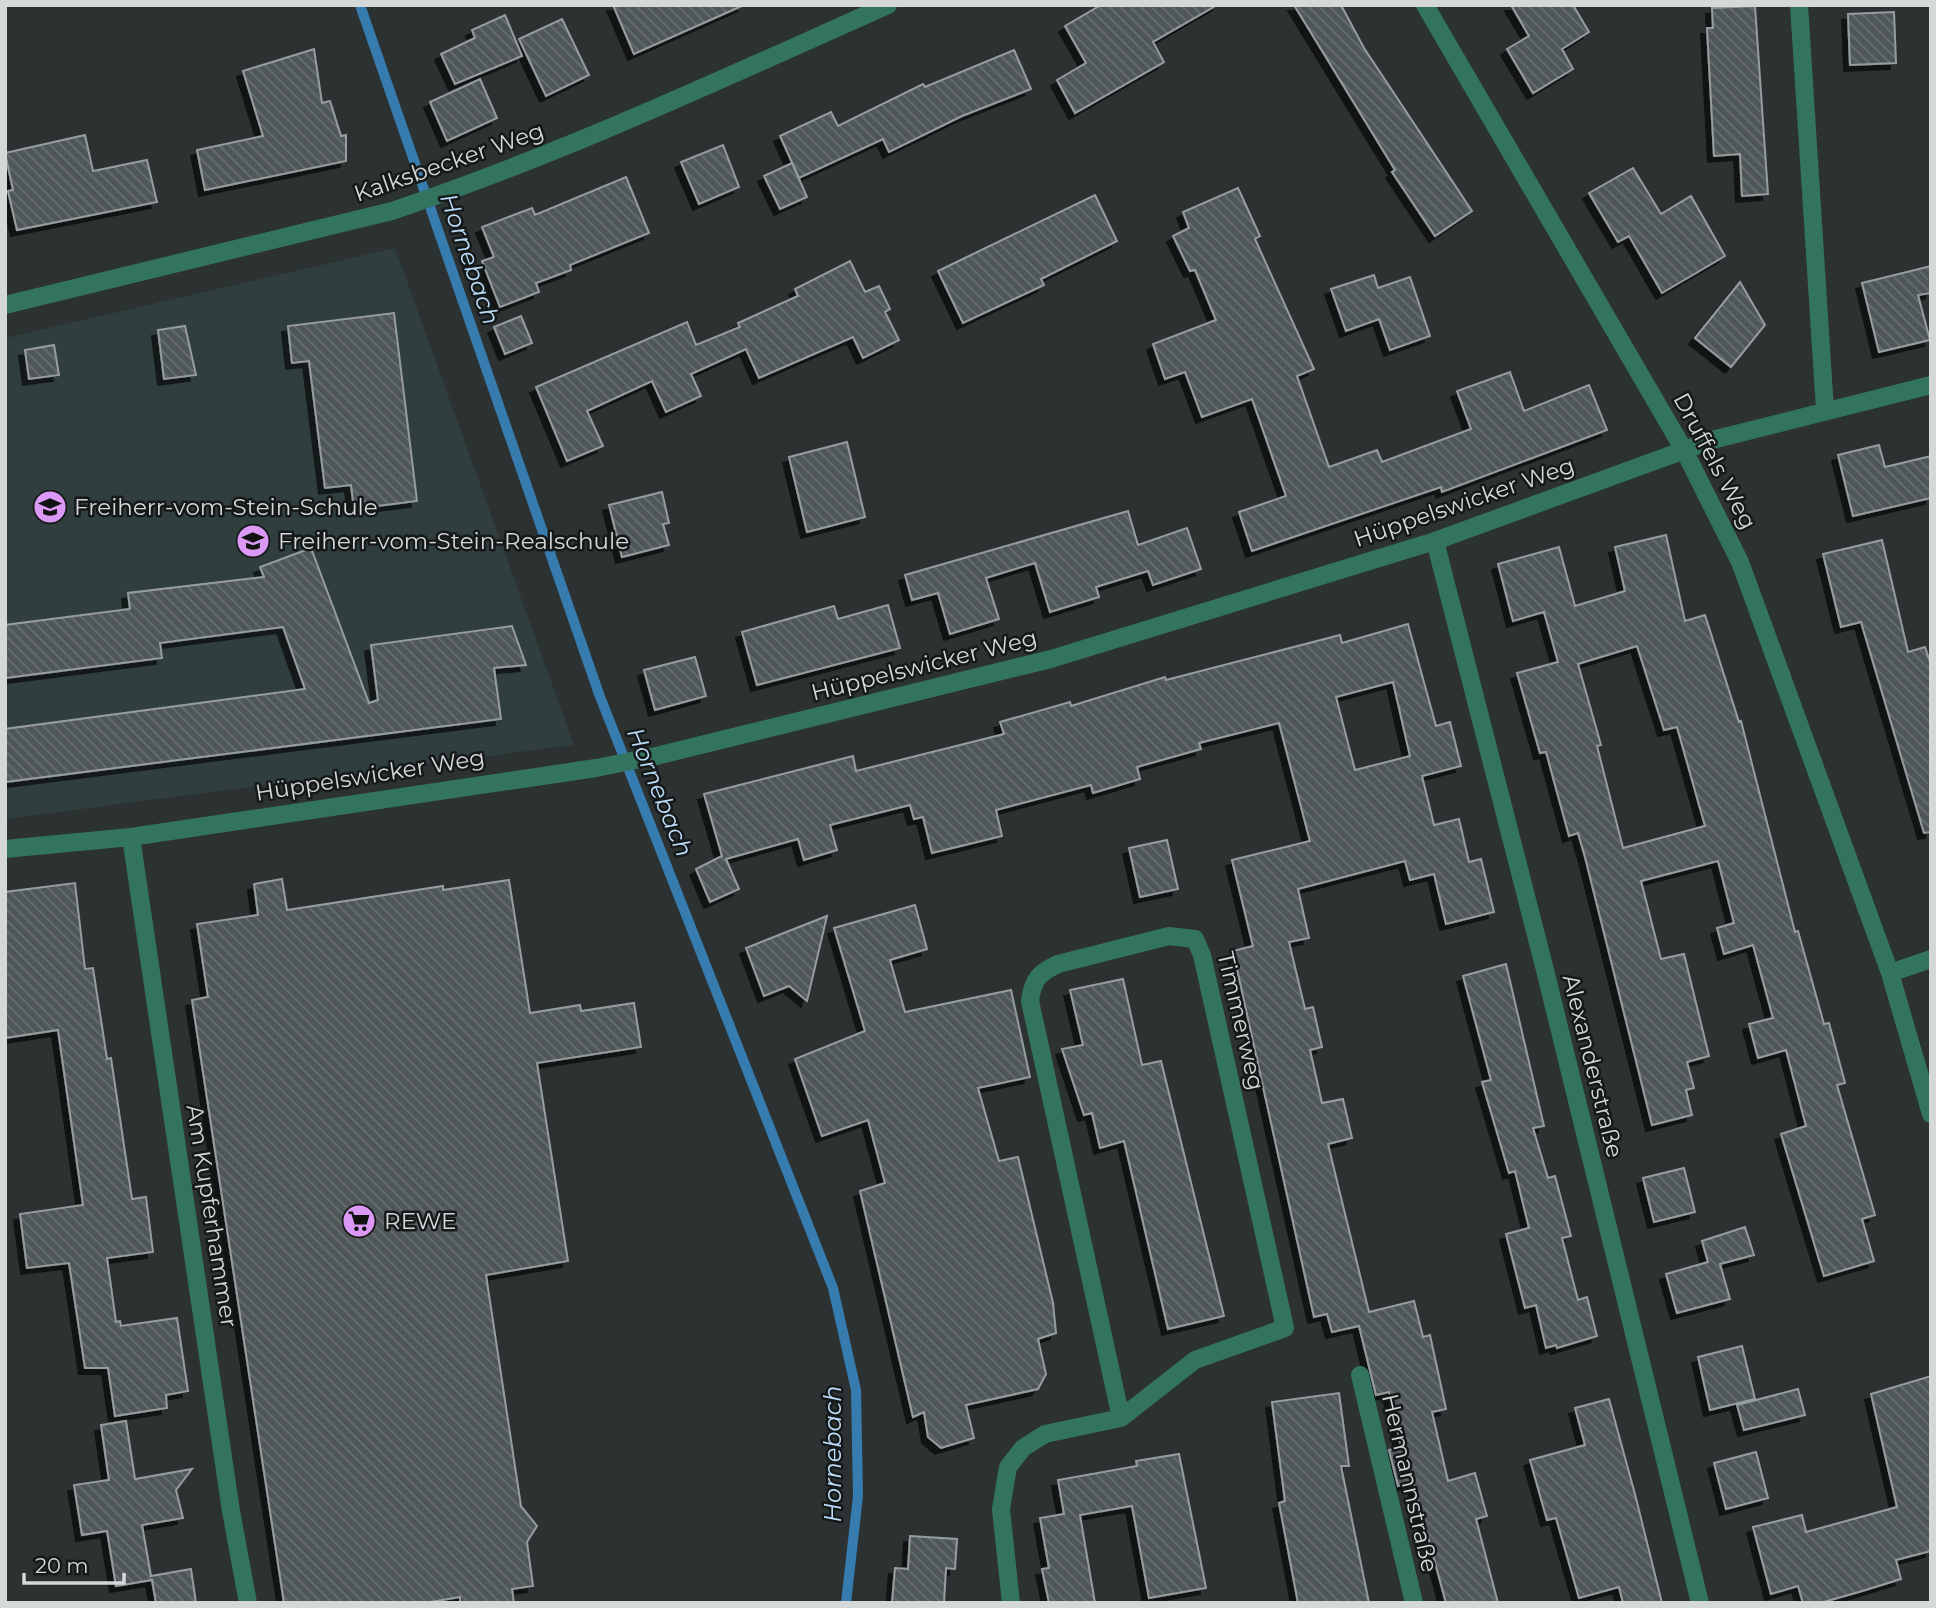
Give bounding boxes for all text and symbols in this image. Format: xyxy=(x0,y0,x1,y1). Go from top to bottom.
street label: Kalksbecker Weg xyxy=(350,116,548,208)
water label: Hornebach xyxy=(434,190,506,328)
street label: Druffels Weg xyxy=(1667,388,1763,534)
street label: Hüppelswicker Weg xyxy=(1350,451,1578,553)
school or university icon: Freiherr-vom-Stein-Schule xyxy=(31,488,69,526)
place label: Freiherr-vom-Stein-Schule xyxy=(74,493,378,521)
school or university icon: Freiherr-vom-Stein-Realschule xyxy=(234,522,272,560)
place label: Freiherr-vom-Stein-Realschule xyxy=(278,527,629,555)
street label: Hüppelswicker Weg xyxy=(808,623,1040,707)
water label: Hornebach xyxy=(621,723,699,861)
street label: Hüppelswicker Weg xyxy=(253,743,487,807)
street label: Timmerweg xyxy=(1211,949,1271,1093)
street label: Alexanderstraße xyxy=(1557,972,1629,1160)
street label: Am Kupferhammer xyxy=(181,1102,243,1330)
supermarket icon: REWE xyxy=(340,1202,378,1240)
place label: REWE xyxy=(384,1207,456,1235)
water label: Hornebach xyxy=(818,1386,847,1522)
street label: Hermannstraße xyxy=(1376,1391,1444,1575)
scale bar xyxy=(24,1542,124,1586)
text: 20 m xyxy=(35,1553,89,1578)

